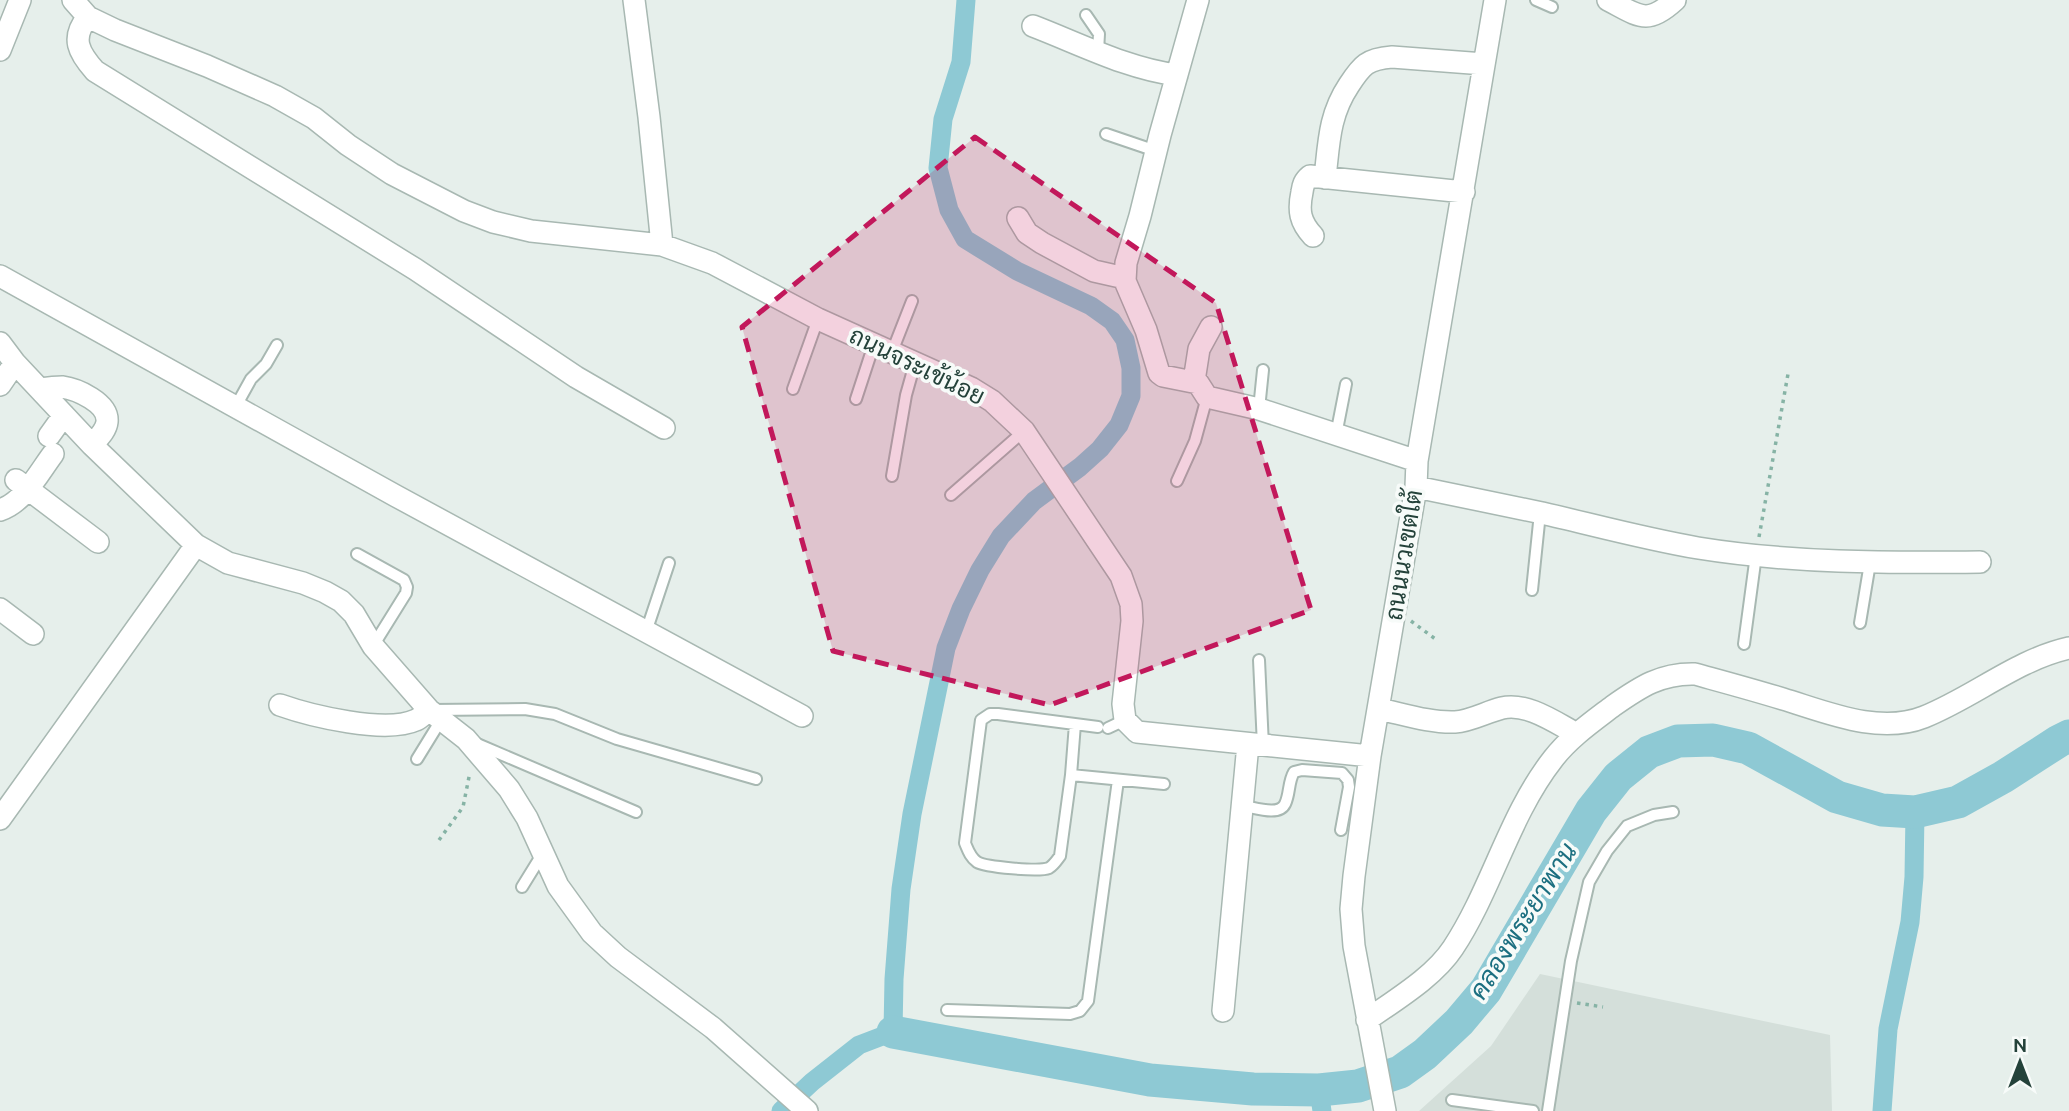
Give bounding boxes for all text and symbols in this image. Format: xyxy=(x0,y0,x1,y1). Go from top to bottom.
street label: ถนนจระเข้น้อย xyxy=(845,320,990,410)
street label: ถนนนวเขตใต้ xyxy=(1378,487,1427,622)
water label: คลองพระยาพาน xyxy=(1463,837,1582,1004)
north arrow xyxy=(1985,1027,2055,1097)
text: N xyxy=(2013,1034,2027,1056)

